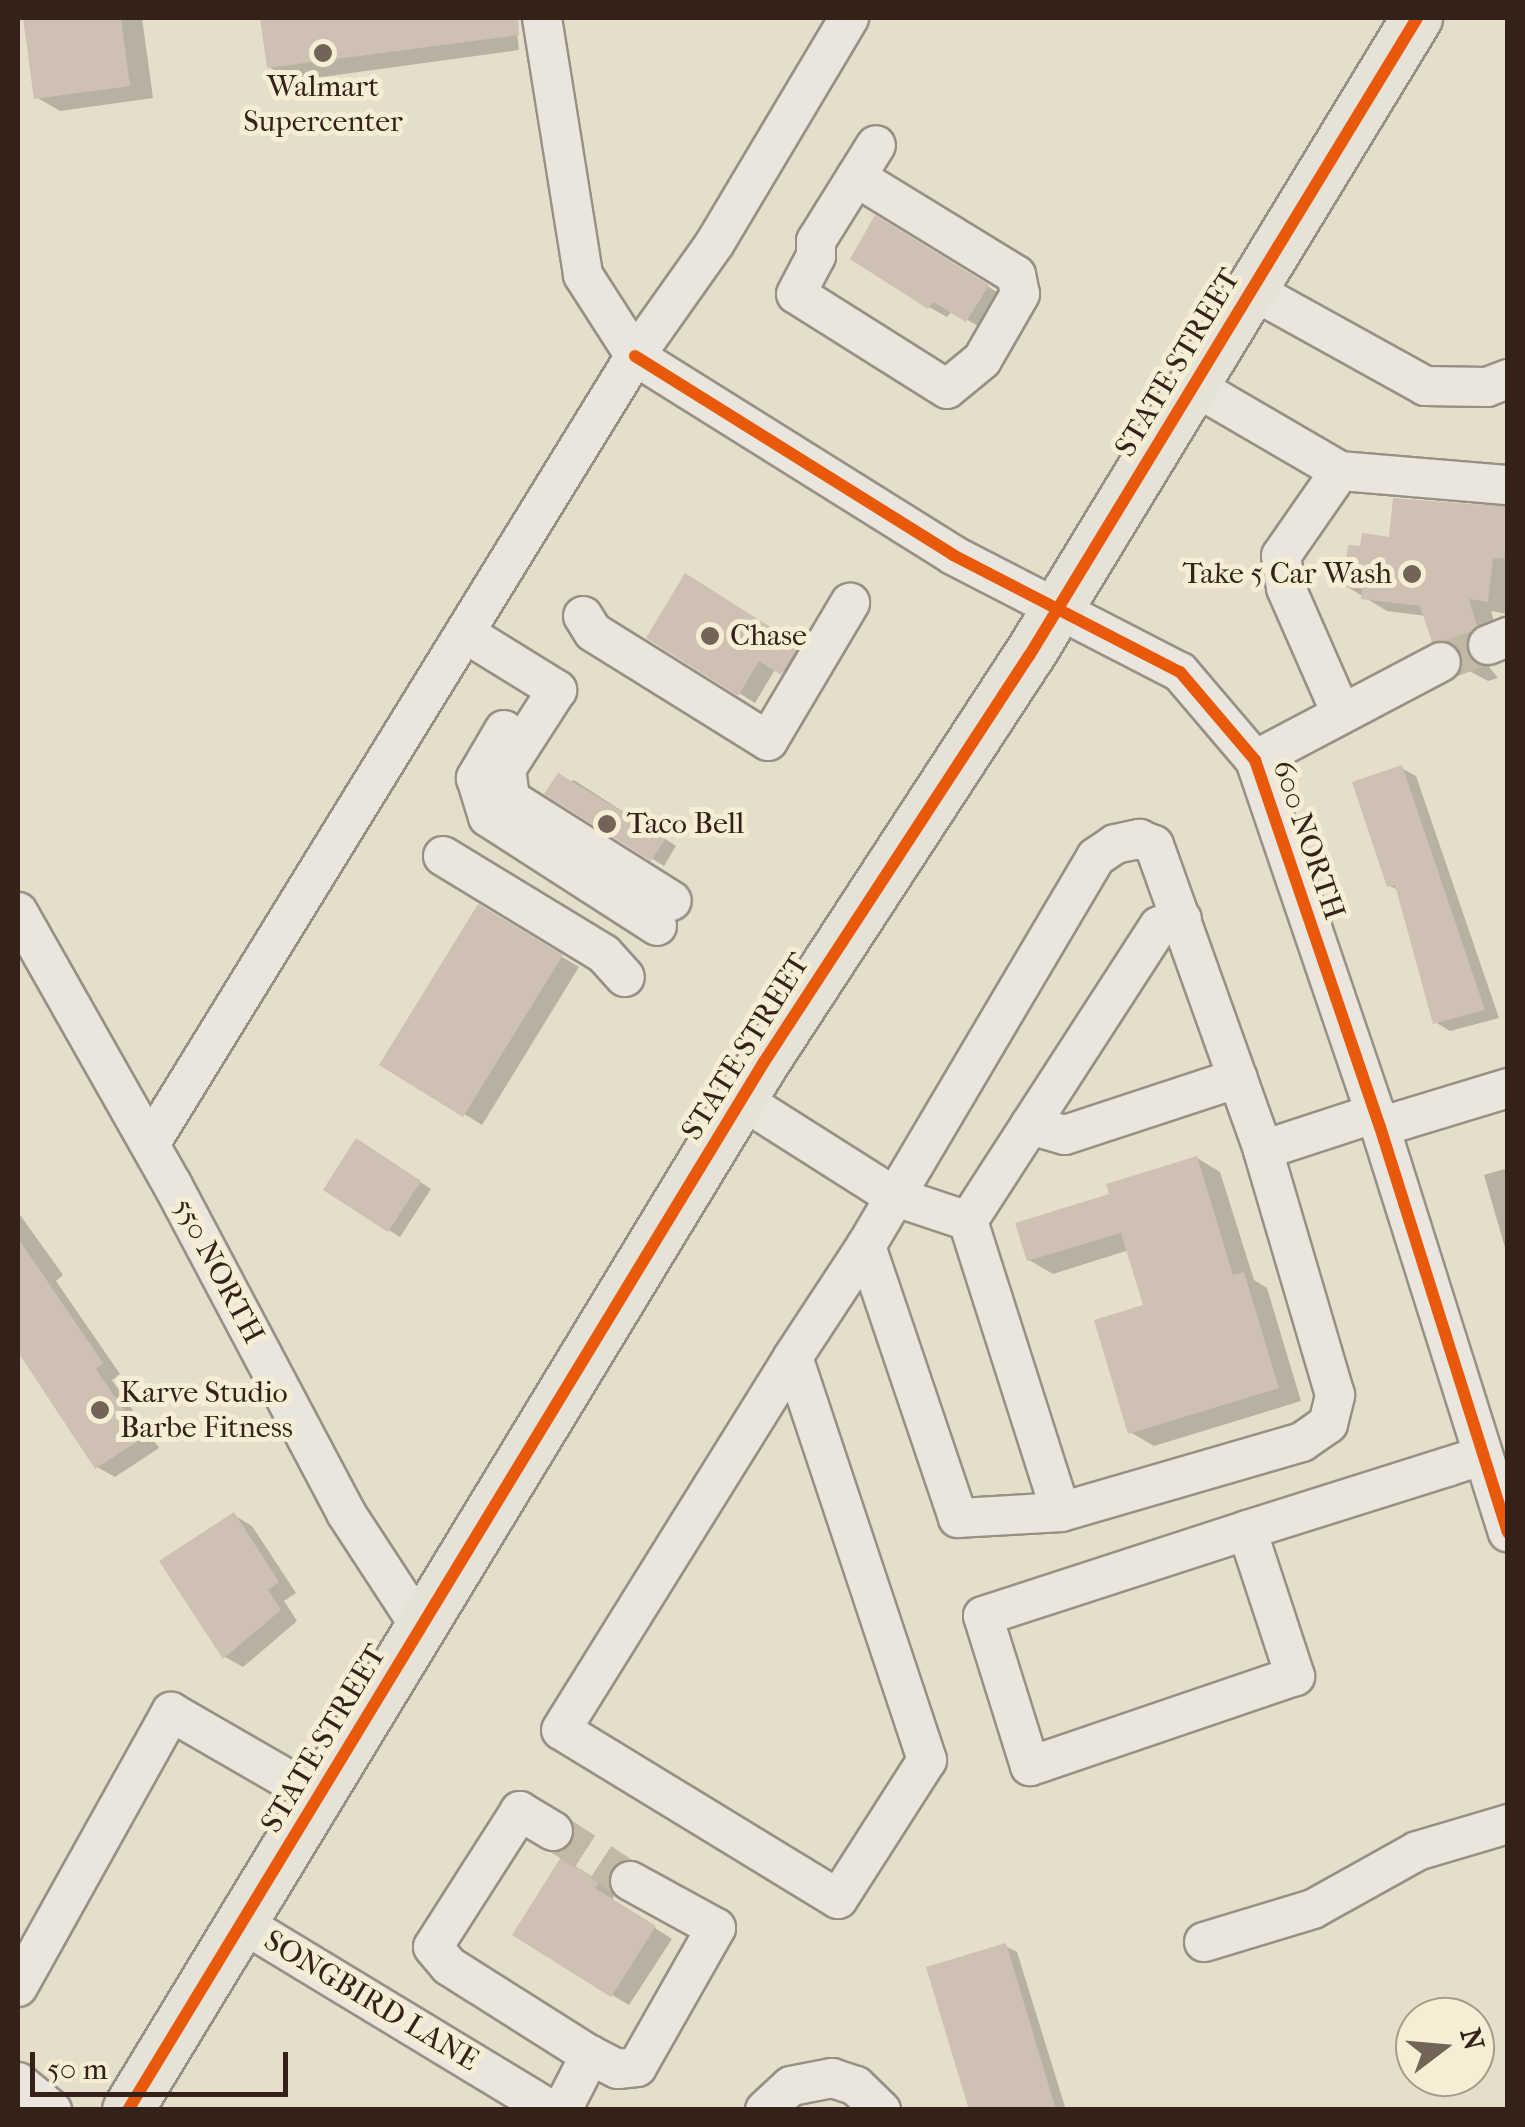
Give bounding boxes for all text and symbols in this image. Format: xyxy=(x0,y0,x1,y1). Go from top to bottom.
marker: Walmart Supercenter xyxy=(312,42,334,64)
place label: Walmart Supercenter xyxy=(243,69,403,140)
street label: STATE STREET xyxy=(1108,262,1248,464)
place label: Take 5 Car Wash xyxy=(1182,556,1392,592)
marker: Take 5 Car Wash xyxy=(1401,563,1423,585)
place label: Chase xyxy=(730,618,807,654)
marker: Chase xyxy=(699,625,721,647)
street label: 600 NORTH xyxy=(1264,755,1352,925)
place label: Taco Bell xyxy=(627,806,744,842)
marker: Taco Bell xyxy=(596,813,618,835)
street label: STATE STREET xyxy=(674,947,818,1147)
street label: 550 NORTH xyxy=(165,1192,271,1350)
place label: Karve Studio Barbe Fitness xyxy=(120,1375,293,1446)
marker: Karve Studio Barbe Fitness xyxy=(89,1399,111,1421)
street label: STATE STREET xyxy=(254,1638,394,1840)
street label: SONGBIRD LANE xyxy=(257,1923,485,2079)
north arrow xyxy=(1395,1997,1495,2097)
text: N xyxy=(1454,2024,1491,2054)
scale bar xyxy=(35,2032,292,2094)
text: 50 m xyxy=(47,2052,108,2087)

